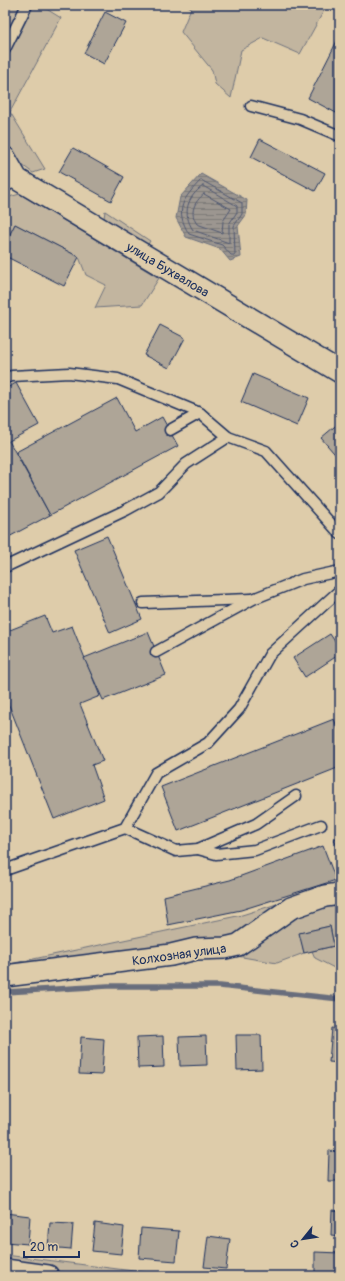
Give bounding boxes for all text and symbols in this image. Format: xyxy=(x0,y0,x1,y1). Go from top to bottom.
street label: улица Бухвалова xyxy=(122,238,212,301)
street label: Колхозная улица xyxy=(131,940,227,970)
north arrow xyxy=(283,1219,323,1259)
scale bar xyxy=(24,1233,79,1259)
text: С xyxy=(287,1237,302,1250)
text: 20 m xyxy=(30,1240,59,1255)

